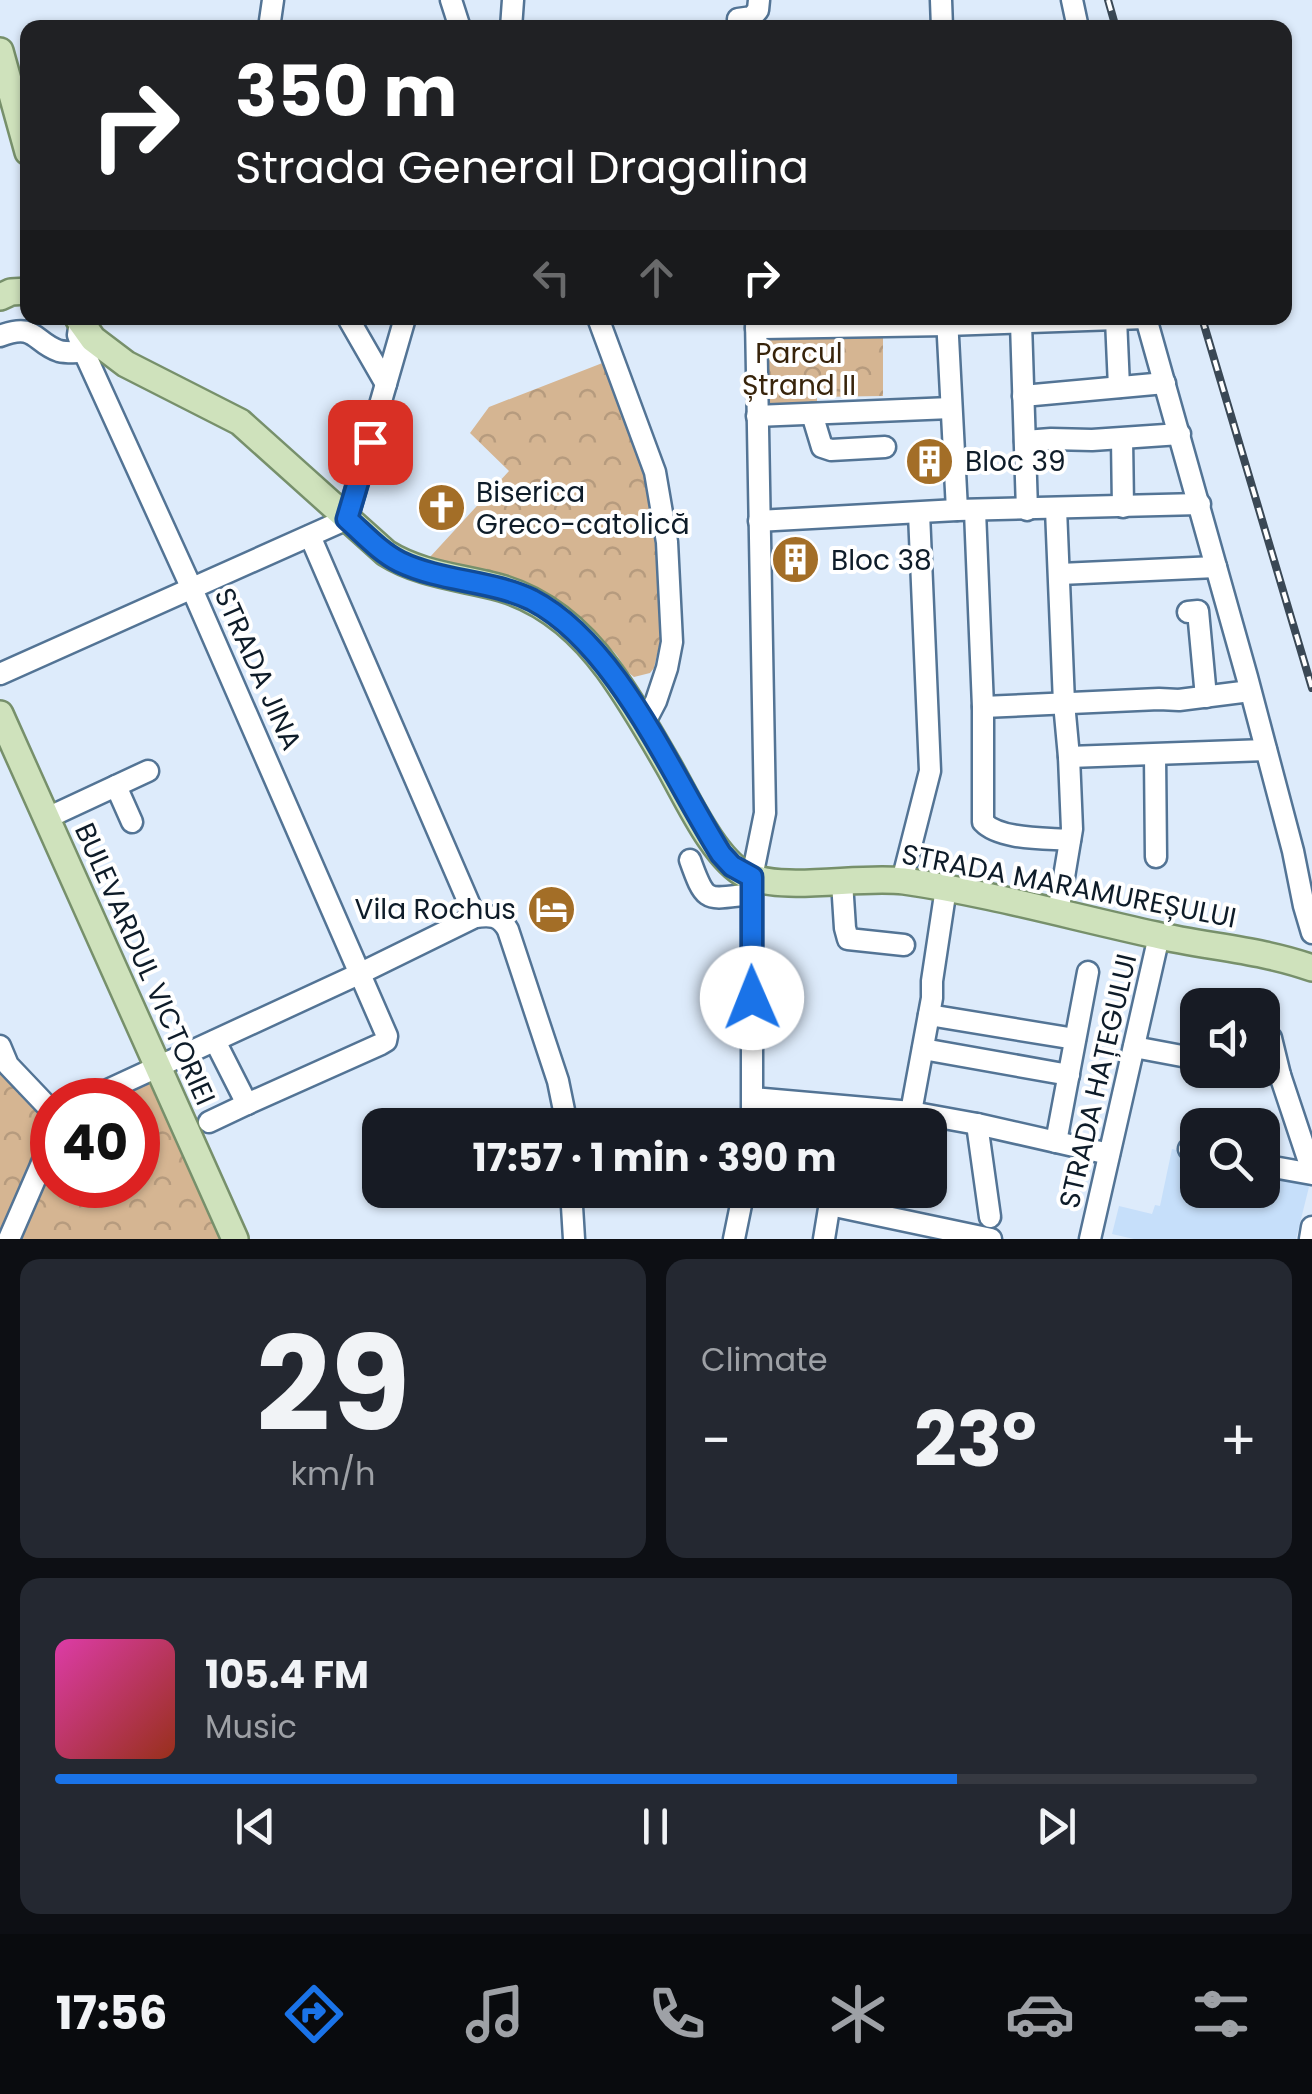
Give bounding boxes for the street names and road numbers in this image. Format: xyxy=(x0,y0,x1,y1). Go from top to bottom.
street label: STRADA JINA xyxy=(205,582,311,756)
street label: BULEVARDUL VICTORIEI xyxy=(65,817,225,1111)
street label: STRADA MARAMUREȘULUI xyxy=(898,834,1240,938)
street label: STRADA HAȚEGULUI xyxy=(1050,950,1146,1212)

